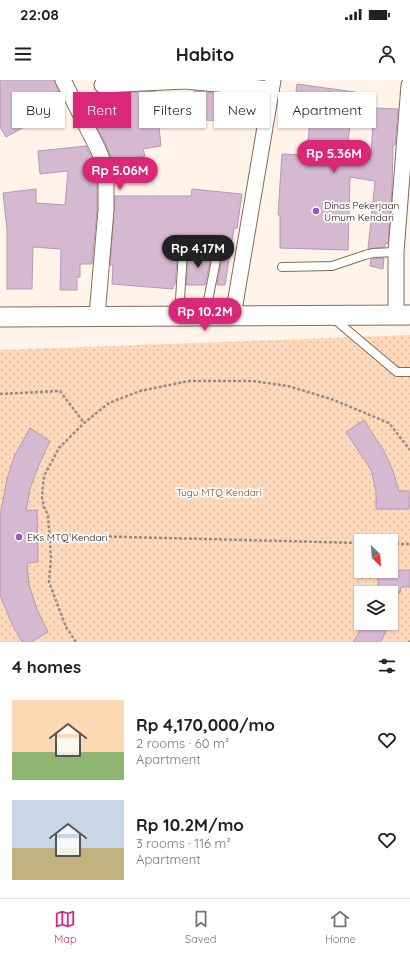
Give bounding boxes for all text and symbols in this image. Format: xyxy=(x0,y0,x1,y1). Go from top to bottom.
text: 22:08 xyxy=(20,5,59,24)
icon: menu xyxy=(12,43,34,65)
text: Habito xyxy=(176,43,234,66)
icon: person xyxy=(376,43,398,65)
chip: Buy xyxy=(12,92,65,128)
chip: Rent xyxy=(73,92,131,128)
chip: Filters xyxy=(139,92,206,128)
chip: New xyxy=(214,92,270,128)
chip: Apartment xyxy=(278,92,376,128)
pin: Rp 5.36M xyxy=(293,140,375,174)
text: Rp 5.36M xyxy=(306,145,362,161)
pin: Rp 5.06M xyxy=(79,157,161,191)
text: Rp 5.06M xyxy=(92,162,148,178)
place label: Dinas Pekerjaan Umum Kendari xyxy=(324,199,399,224)
marker: Dinas Pekerjaan Umum Kendari xyxy=(311,206,321,216)
pin: Rp 4.17M xyxy=(157,235,239,269)
text: Rp 4.17M xyxy=(171,240,225,256)
pin: Rp 10.2M xyxy=(164,298,246,332)
text: Rp 10.2M xyxy=(177,303,233,319)
park label: Tugu MTQ Kendari xyxy=(176,486,262,499)
place label: EKs MTQ Kendari xyxy=(27,531,107,544)
marker: EKs MTQ Kendari xyxy=(14,532,24,542)
north arrow xyxy=(354,534,398,578)
map controls xyxy=(354,534,398,630)
button: layers xyxy=(354,586,398,630)
icon: filters xyxy=(376,655,398,677)
text: 4 homes xyxy=(12,656,81,677)
text: Rp 4,170,000/mo xyxy=(136,714,275,735)
icon: home xyxy=(44,716,92,764)
icon: heart xyxy=(376,729,398,751)
text: 2 rooms · 60 m² xyxy=(136,735,229,751)
text: Apartment xyxy=(136,751,201,767)
text: Rp 10.2M/mo xyxy=(136,814,244,835)
icon: home xyxy=(44,816,92,864)
icon: heart xyxy=(376,829,398,851)
text: 3 rooms · 116 m² xyxy=(136,835,231,851)
text: Apartment xyxy=(136,851,201,867)
tab: Map xyxy=(54,908,77,946)
tab: Saved xyxy=(185,908,216,946)
tab: Home xyxy=(325,908,356,946)

